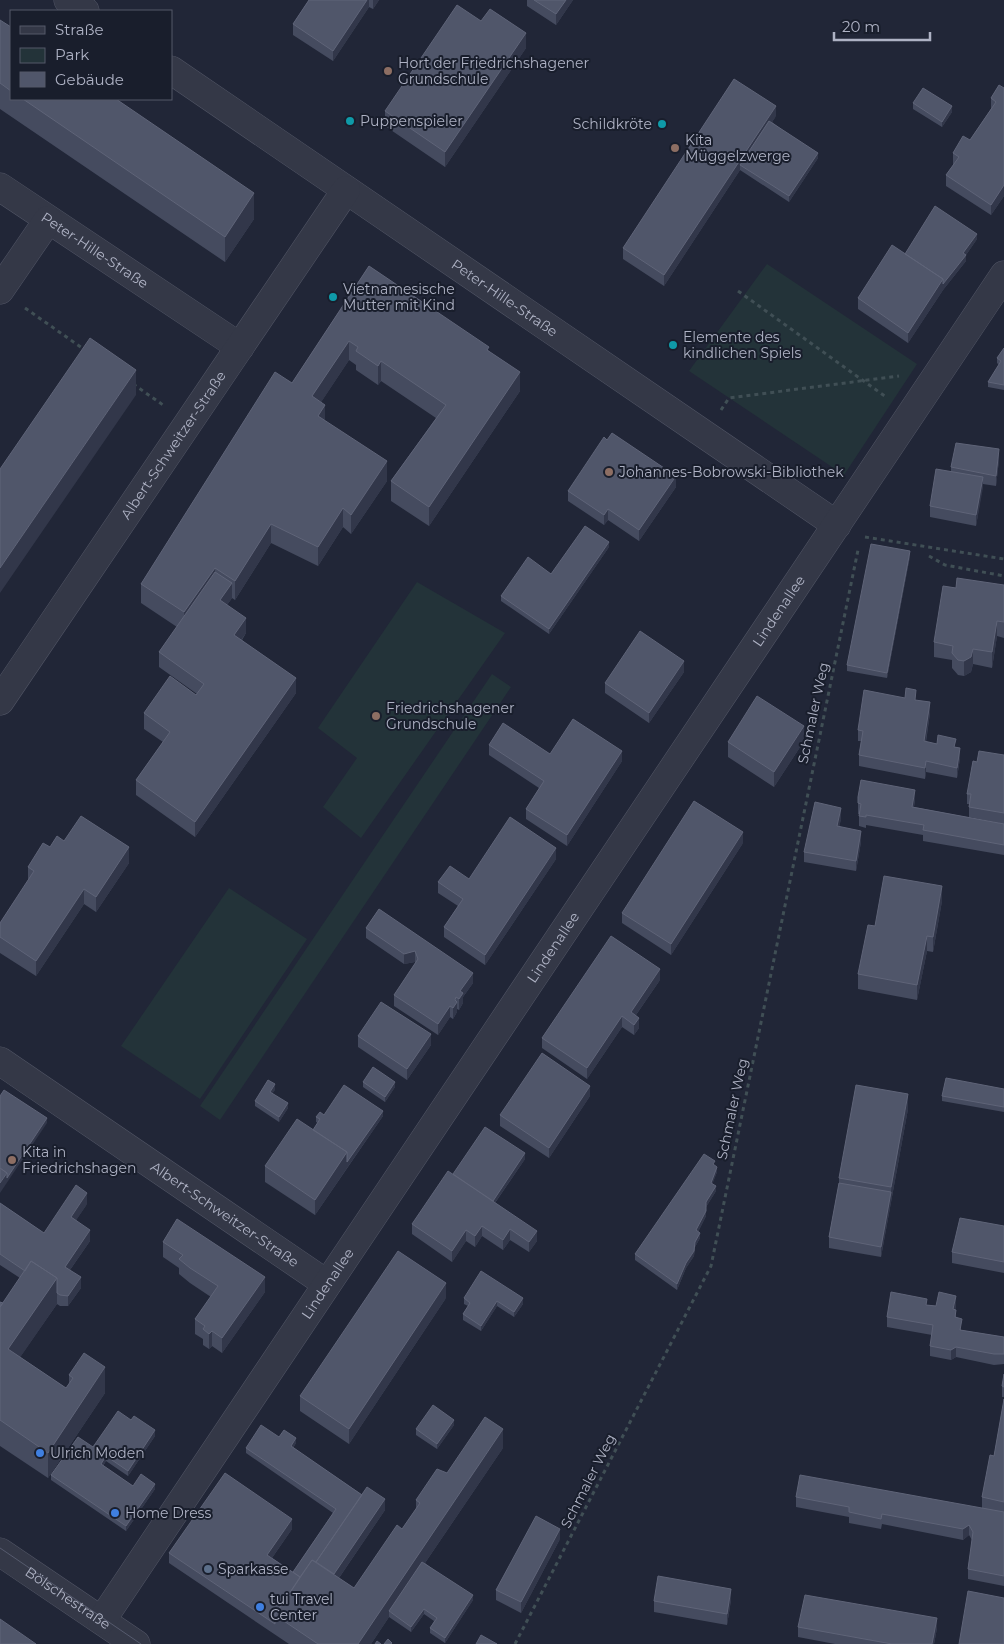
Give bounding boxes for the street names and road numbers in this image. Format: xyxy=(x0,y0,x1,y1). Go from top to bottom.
street label: Peter-Hille-Straße xyxy=(38,208,152,292)
street label: Peter-Hille-Straße xyxy=(448,255,561,341)
street label: Albert-Schweitzer-Straße xyxy=(117,367,230,523)
street label: Lindenallee xyxy=(749,572,809,650)
street label: Schmaler Weg xyxy=(793,661,833,765)
street label: Lindenallee xyxy=(523,908,583,986)
street label: Schmaler Weg xyxy=(712,1057,752,1161)
street label: Albert-Schweitzer-Straße xyxy=(147,1157,302,1271)
street label: Lindenallee xyxy=(297,1245,358,1323)
street label: Schmaler Weg xyxy=(557,1431,619,1531)
street label: Bölschestraße xyxy=(22,1563,114,1633)

